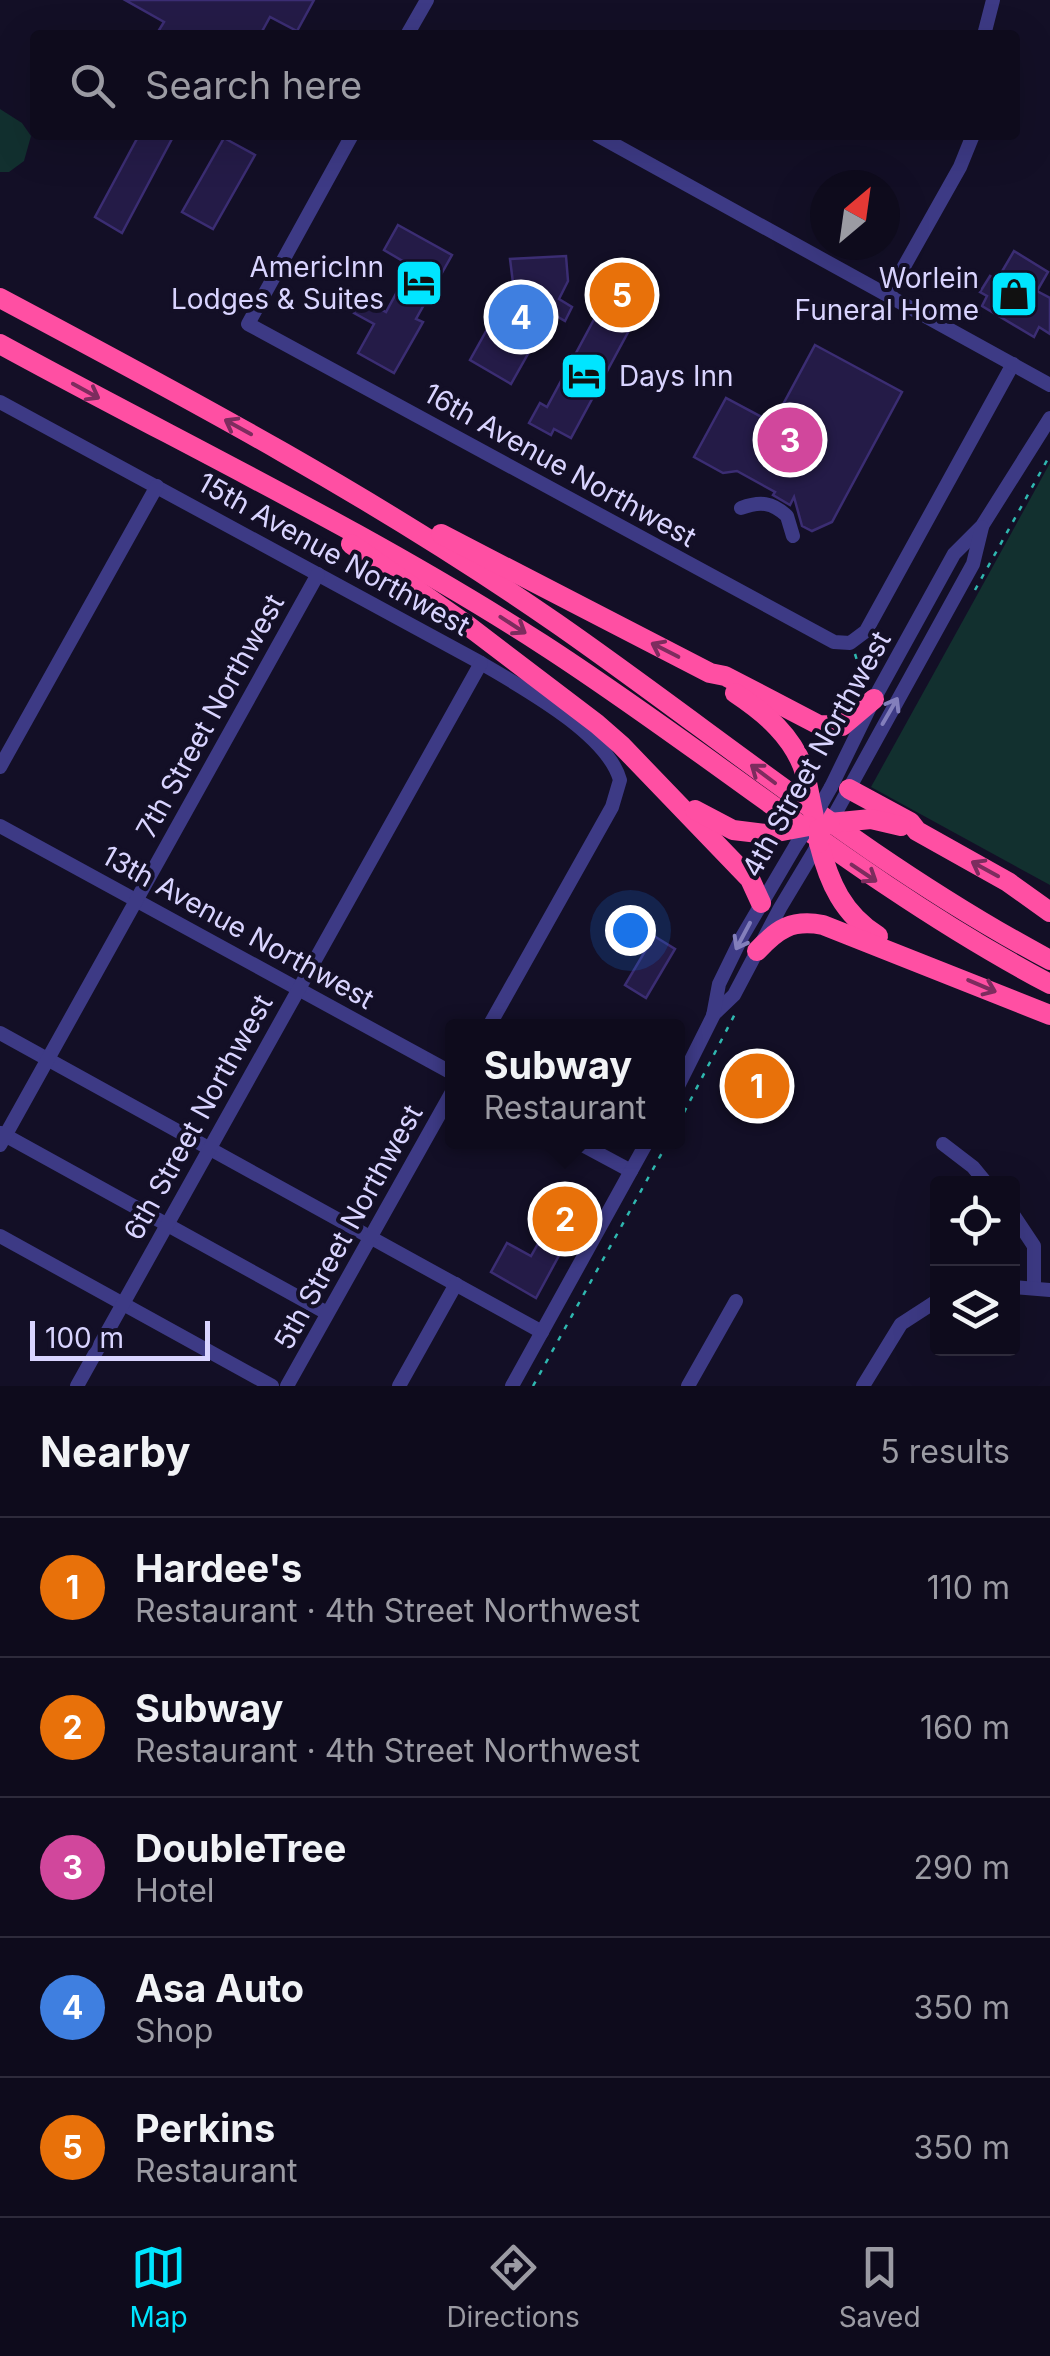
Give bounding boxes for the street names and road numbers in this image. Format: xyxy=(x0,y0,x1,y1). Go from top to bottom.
street label: 16th Avenue Northwest xyxy=(418,376,702,554)
street label: 15th Avenue Northwest xyxy=(192,465,476,643)
street label: 7th Street Northwest xyxy=(129,588,291,844)
street label: 4th Street Northwest xyxy=(734,625,898,883)
street label: 13th Avenue Northwest xyxy=(96,838,380,1016)
street label: 6th Street Northwest xyxy=(116,988,280,1246)
street label: 5th Street Northwest xyxy=(267,1099,429,1355)

